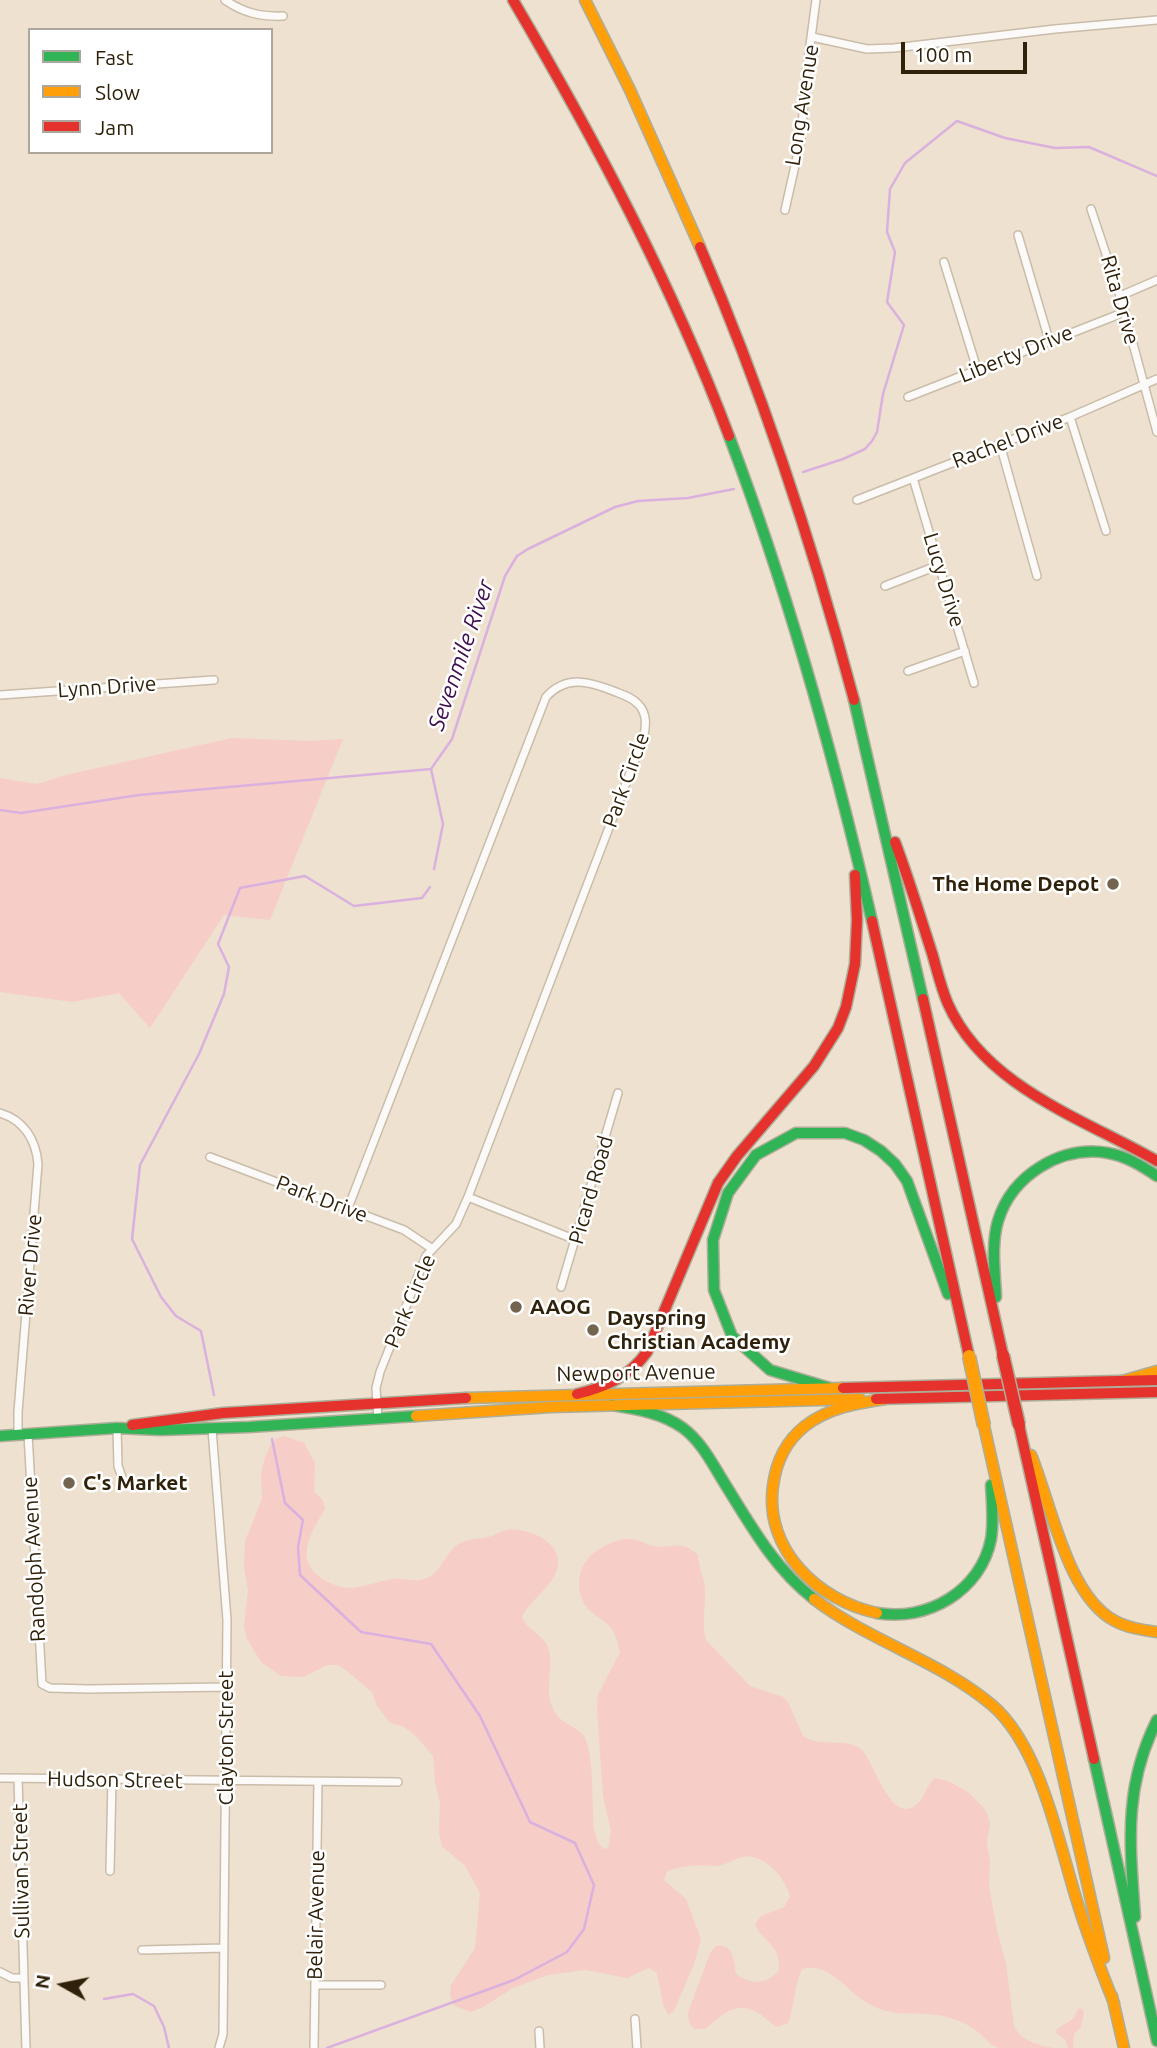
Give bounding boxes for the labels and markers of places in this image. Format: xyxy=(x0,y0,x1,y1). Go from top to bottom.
place label: The Home Depot xyxy=(932,871,1099,897)
marker: The Home Depot xyxy=(1105,876,1121,892)
place label: AAOG xyxy=(530,1294,591,1320)
marker: AAOG xyxy=(508,1299,524,1315)
place label: Dayspring Christian Academy xyxy=(607,1305,790,1355)
marker: Dayspring Christian Academy xyxy=(585,1322,601,1338)
place label: C's Market xyxy=(83,1470,187,1496)
marker: C's Market xyxy=(61,1475,77,1491)

